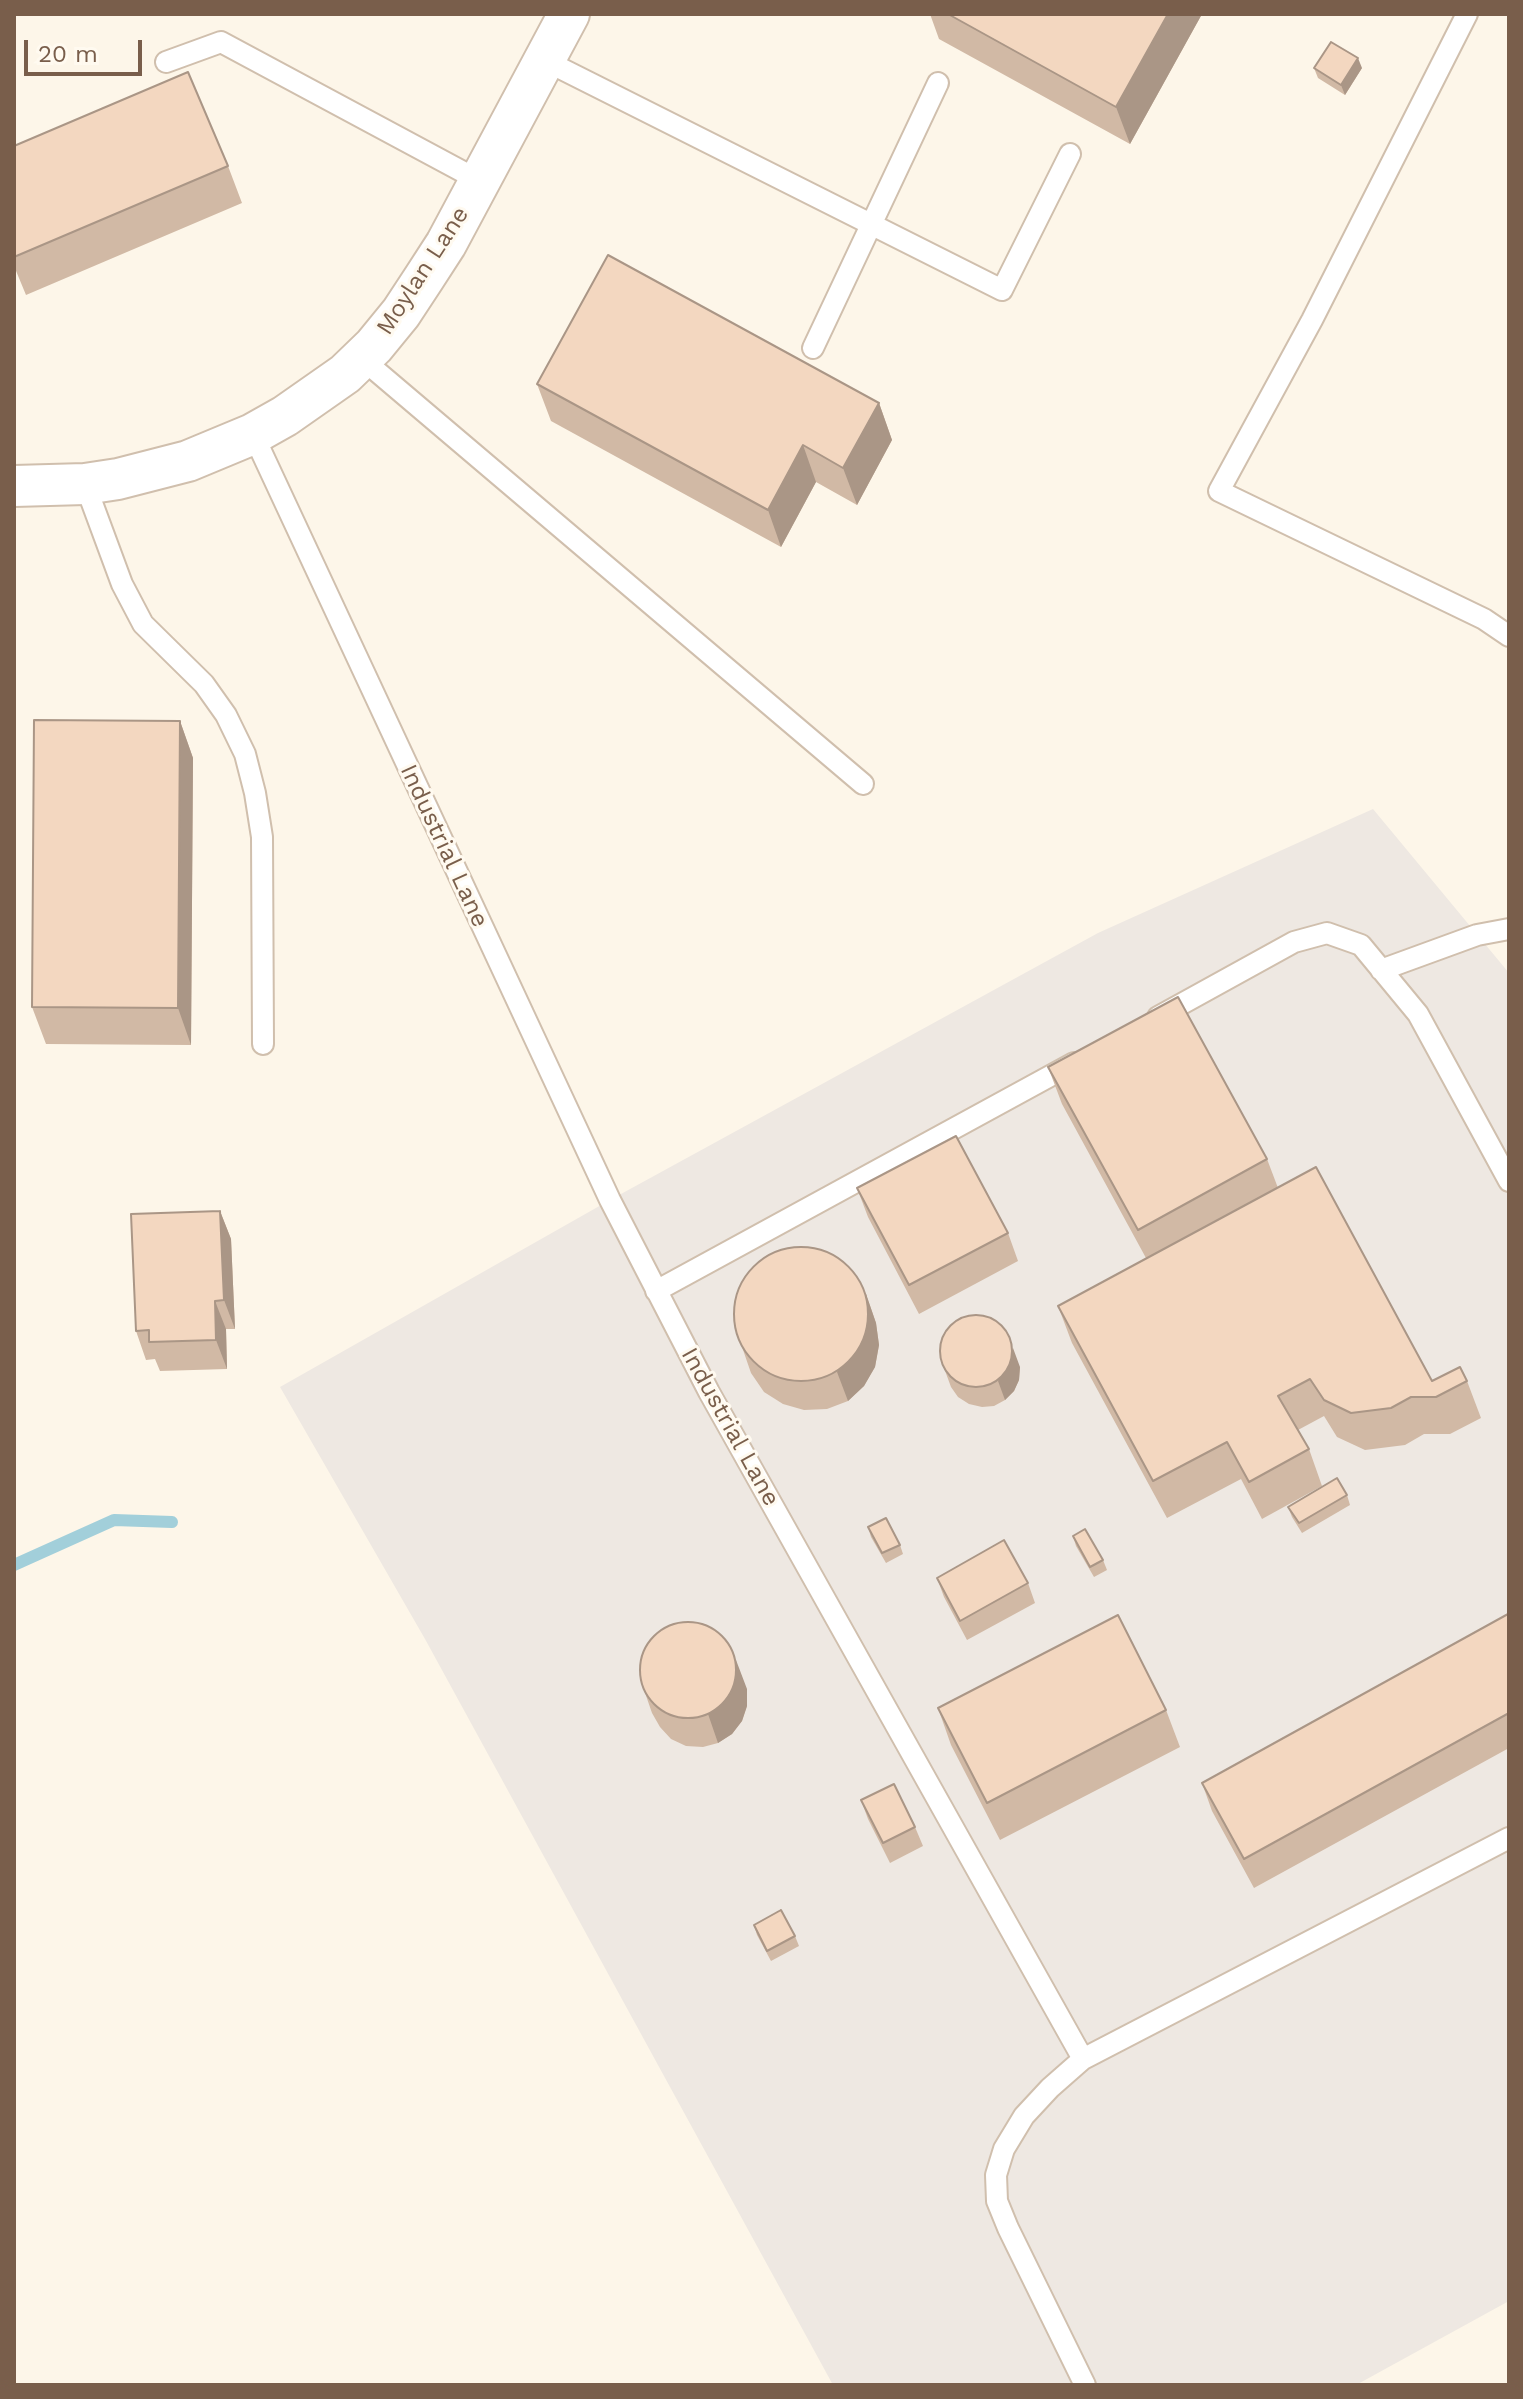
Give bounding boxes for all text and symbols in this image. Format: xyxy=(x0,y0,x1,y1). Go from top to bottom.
scale bar xyxy=(28,24,146,74)
text: 20 m xyxy=(38,40,98,68)
street label: Moylan Lane xyxy=(371,201,475,341)
street label: Industrial Lane xyxy=(394,760,494,932)
street label: Industrial Lane xyxy=(675,1343,785,1511)

